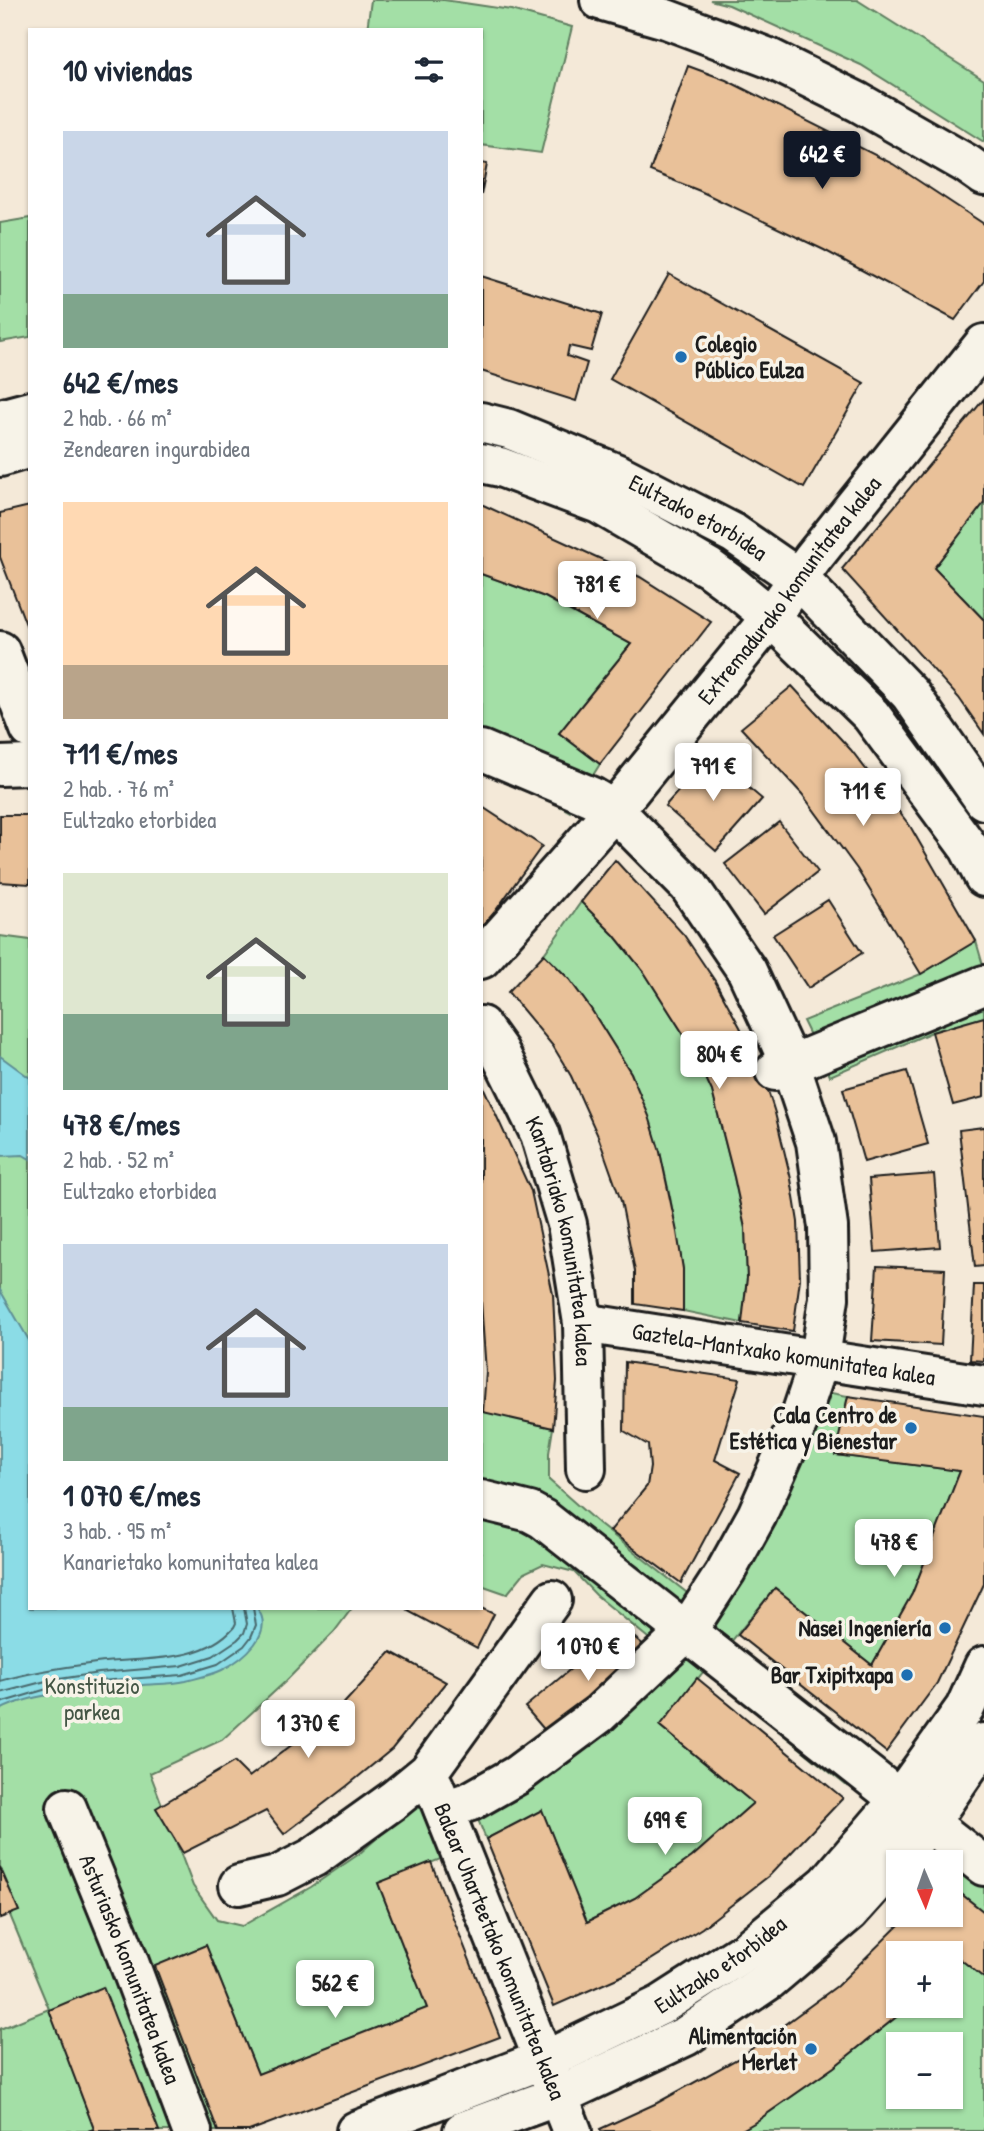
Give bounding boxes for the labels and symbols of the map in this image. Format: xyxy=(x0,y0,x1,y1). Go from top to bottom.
pin: 642 € xyxy=(773,132,871,191)
place label: Colegio Público Eulza xyxy=(695,328,804,385)
marker: Colegio Público Eulza xyxy=(673,349,689,365)
street label: Eultzako etorbidea xyxy=(624,466,774,567)
street label: Extremadurako komunitatea kalea xyxy=(690,469,888,711)
pin: 781 € xyxy=(548,562,646,621)
pin: 791 € xyxy=(664,744,762,803)
pin: 711 € xyxy=(814,768,912,828)
pin: 804 € xyxy=(670,1032,768,1091)
street label: Kantabriako komunitatea kalea xyxy=(519,1111,600,1366)
street label: Gaztela-Mantxako komunitatea kalea xyxy=(630,1315,937,1392)
place label: Cala Centro de Estética y Bienestar xyxy=(729,1399,898,1457)
marker: Cala Centro de Estética y Bienestar xyxy=(903,1420,919,1436)
pin: 478 € xyxy=(845,1520,943,1579)
place label: Nasei Ingeniería xyxy=(798,1612,931,1644)
marker: Nasei Ingeniería xyxy=(937,1620,953,1636)
pin: 1 070 € xyxy=(523,1624,653,1683)
place label: Bar Txipitxapa xyxy=(771,1659,893,1691)
marker: Bar Txipitxapa xyxy=(899,1667,915,1683)
park label: Konstituzio parkea xyxy=(45,1670,140,1727)
pin: 1 370 € xyxy=(243,1700,373,1760)
street label: Balear Uharteetako komunitatea kalea xyxy=(427,1798,574,2104)
pin: 699 € xyxy=(616,1798,714,1857)
street label: Asturiasko komunitatea kalea xyxy=(72,1849,189,2088)
north arrow xyxy=(886,1850,962,1927)
street label: Eultzako etorbidea xyxy=(648,1908,792,2020)
pin: 562 € xyxy=(286,1960,384,2020)
place label: Alimentación Merlet xyxy=(689,2020,798,2077)
marker: Alimentación Merlet xyxy=(803,2041,819,2057)

